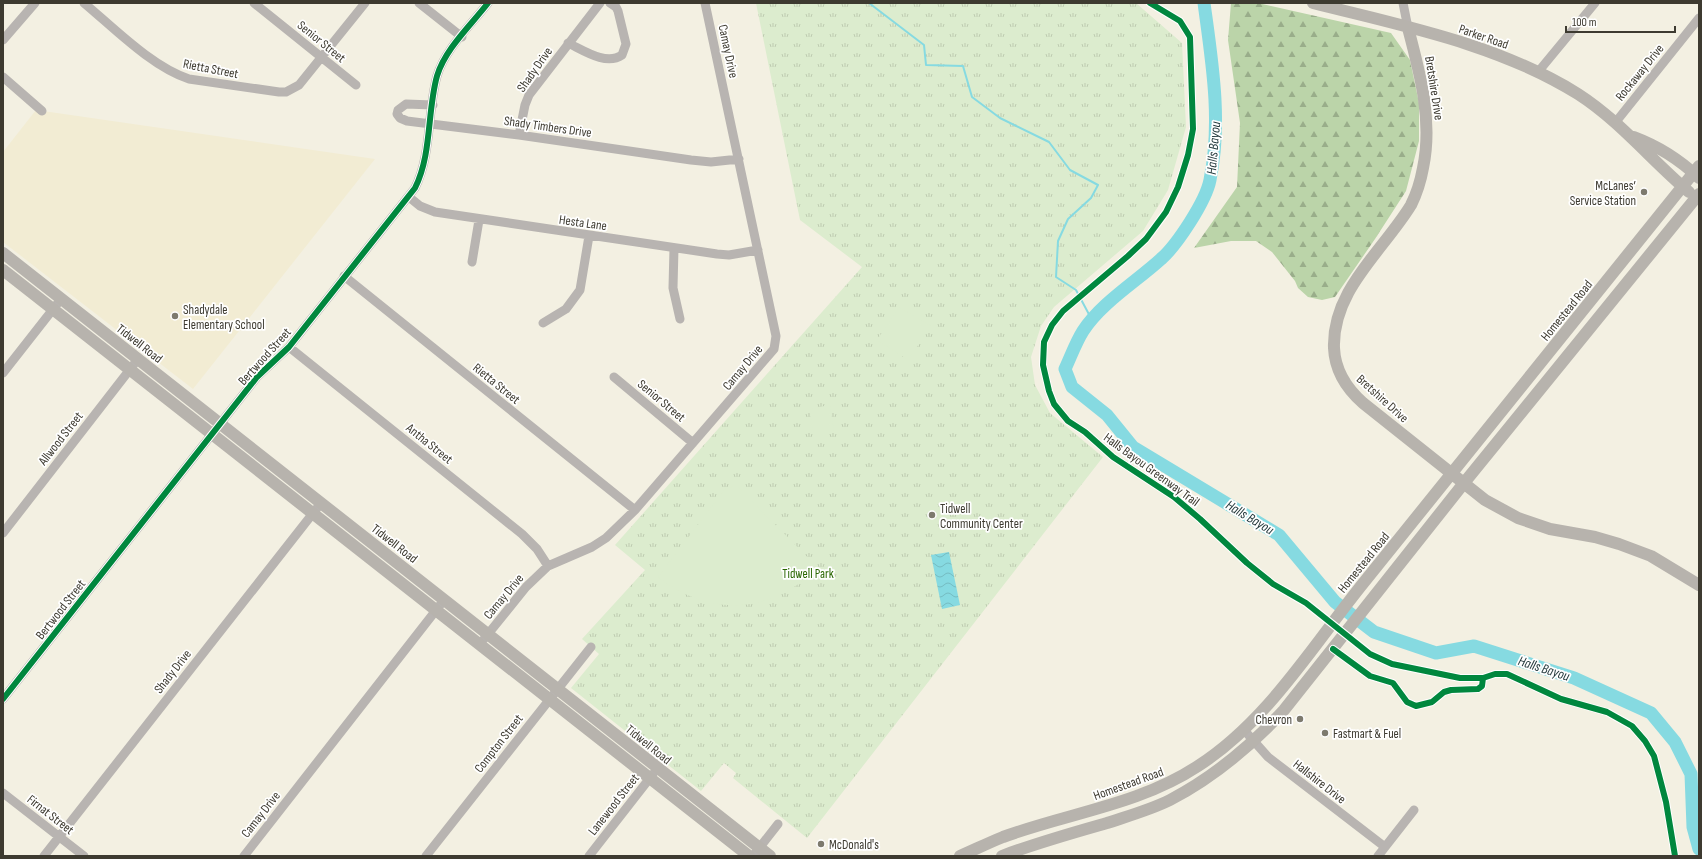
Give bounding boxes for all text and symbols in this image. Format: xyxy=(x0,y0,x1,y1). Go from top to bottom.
scale bar xyxy=(1566,8,1675,34)
text: 100 m xyxy=(1572,15,1597,30)
street label: Senior Street xyxy=(294,17,349,66)
street label: Parker Road xyxy=(1457,21,1511,53)
street label: Camay Drive xyxy=(715,23,741,79)
street label: Rockaway Drive xyxy=(1612,41,1667,104)
street label: Shady Drive xyxy=(514,44,556,95)
street label: Bretshire Drive xyxy=(1421,55,1447,121)
street label: Rietta Street xyxy=(182,56,240,82)
street label: Shady Timbers Drive xyxy=(503,113,593,141)
water label: Halls Bayou xyxy=(1203,121,1224,175)
place label: McLanes’ Service Station xyxy=(1570,178,1636,209)
marker: McLanes’ Service Station xyxy=(1639,187,1649,197)
street label: Hesta Lane xyxy=(558,212,608,234)
street label: Homestead Road xyxy=(1537,277,1596,344)
place label: Shadydale Elementary School xyxy=(183,302,265,333)
marker: Shadydale Elementary School xyxy=(170,311,180,321)
street label: Tidwell Road xyxy=(113,321,166,367)
street label: Bertwood Street xyxy=(235,325,295,389)
street label: Camay Drive xyxy=(719,342,766,394)
street label: Rietta Street xyxy=(470,360,523,408)
street label: Bretshire Drive xyxy=(1353,371,1412,426)
street label: Senior Street xyxy=(634,376,689,425)
street label: Allwood Street xyxy=(34,409,87,469)
street label: Antha Street xyxy=(402,419,456,467)
street label: Halls Bayou Greenway Trail xyxy=(1100,430,1202,510)
water label: Halls Bayou xyxy=(1223,496,1277,539)
place label: Tidwell Community Center xyxy=(940,501,1023,532)
marker: Tidwell Community Center xyxy=(927,510,937,520)
street label: Tidwell Road xyxy=(368,521,421,567)
street label: Homestead Road xyxy=(1334,529,1393,596)
park label: Tidwell Park xyxy=(782,566,834,582)
street label: Camay Drive xyxy=(480,571,527,623)
street label: Bertwood Street xyxy=(32,576,89,643)
street label: Shady Drive xyxy=(151,646,195,697)
water label: Halls Bayou xyxy=(1516,652,1572,685)
street label: Compton Street xyxy=(471,711,527,776)
place label: Chevron xyxy=(1255,712,1292,728)
marker: Chevron xyxy=(1295,714,1305,724)
street label: Tidwell Road xyxy=(622,722,674,768)
place label: Fastmart & Fuel xyxy=(1333,726,1401,742)
marker: Fastmart & Fuel xyxy=(1320,728,1330,738)
street label: Hallshire Drive xyxy=(1290,756,1349,807)
street label: Homestead Road xyxy=(1091,764,1166,804)
street label: Lanewood Street xyxy=(585,771,643,839)
street label: Camay Drive xyxy=(238,788,284,841)
street label: Firnat Street xyxy=(24,791,77,838)
place label: McDonald's xyxy=(829,837,879,853)
marker: McDonald's xyxy=(816,839,826,849)

